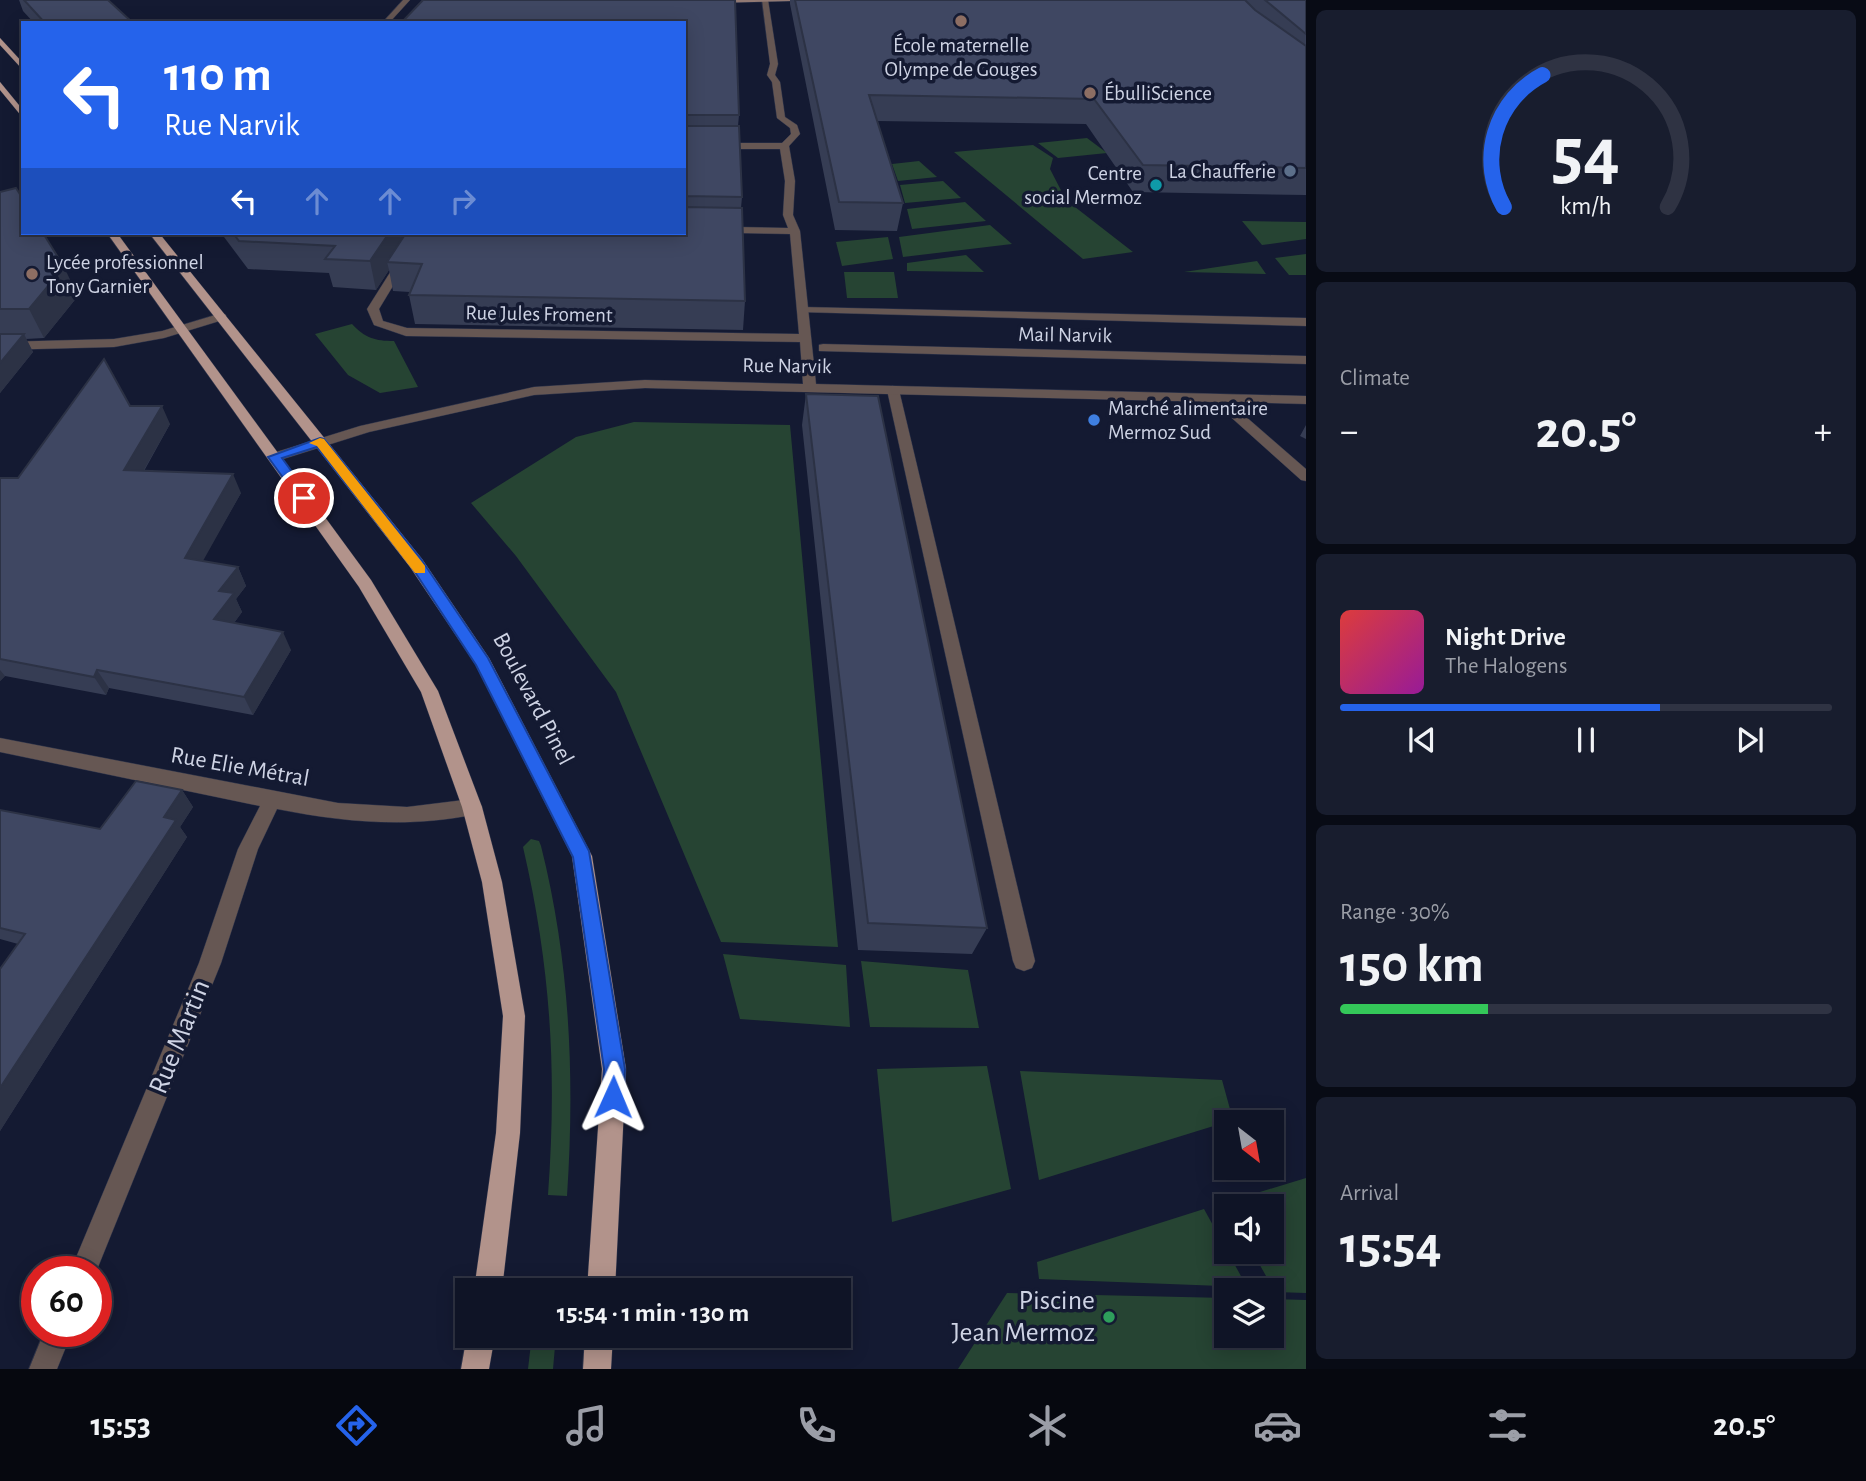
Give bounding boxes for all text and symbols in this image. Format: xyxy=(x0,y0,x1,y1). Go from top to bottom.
marker: École maternelle Olympe de Gouges xyxy=(953,13,969,29)
place label: École maternelle Olympe de Gouges xyxy=(884,33,1038,80)
icon: left xyxy=(49,49,140,140)
text: 110 m xyxy=(164,51,272,100)
place label: ÉbulliScience xyxy=(1104,81,1212,104)
marker: ÉbulliScience xyxy=(1082,85,1098,101)
text: Rue Narvik xyxy=(164,109,300,141)
text: 54 xyxy=(1552,119,1620,192)
place label: La Chaufferie xyxy=(1169,161,1276,182)
place label: Centre social Mermoz xyxy=(1024,163,1142,208)
marker: La Chaufferie xyxy=(1282,163,1298,179)
marker: Centre social Mermoz xyxy=(1148,177,1164,193)
icon: left xyxy=(225,182,263,220)
icon: ahead xyxy=(298,182,336,220)
icon: ahead xyxy=(371,182,409,220)
icon: right xyxy=(444,182,482,220)
text: km/h xyxy=(1560,194,1612,219)
place label: Lycée professionnel Tony Garnier xyxy=(46,252,204,297)
marker: Lycée professionnel Tony Garnier xyxy=(24,266,40,282)
street label: Rue Jules Froment xyxy=(465,302,613,326)
street label: Mail Narvik xyxy=(1018,324,1112,346)
street label: Rue Narvik xyxy=(742,355,832,377)
text: Climate xyxy=(1340,367,1410,390)
place label: Marché alimentaire Mermoz Sud xyxy=(1108,398,1268,443)
text: 20.5° xyxy=(1535,405,1637,457)
marker: Marché alimentaire Mermoz Sud xyxy=(1086,412,1102,428)
text: − xyxy=(1340,413,1358,451)
text: + xyxy=(1814,413,1832,451)
pin xyxy=(274,468,334,528)
icon: arrive xyxy=(285,479,323,517)
text: Night Drive xyxy=(1445,624,1566,650)
street label: Boulevard Pinel xyxy=(488,629,578,769)
text: The Halogens xyxy=(1445,655,1567,678)
icon: previous xyxy=(1403,721,1441,759)
icon: pause xyxy=(1567,721,1605,759)
icon: next xyxy=(1731,721,1769,759)
street label: Rue Elie Métral xyxy=(169,743,311,791)
text: Range · 30% xyxy=(1340,901,1450,924)
text: 150 km xyxy=(1340,939,1484,991)
street label: Rue Martin xyxy=(144,976,216,1098)
position arrow xyxy=(576,1060,650,1134)
north arrow xyxy=(1214,1110,1284,1180)
map controls xyxy=(1214,1110,1284,1348)
text: Arrival xyxy=(1340,1182,1399,1205)
button: sound xyxy=(1214,1194,1284,1264)
text: 15:54 xyxy=(1340,1220,1442,1272)
speed limit sign: 60 xyxy=(21,1256,112,1347)
button: layers xyxy=(1214,1278,1284,1348)
place label: Piscine Jean Mermoz xyxy=(951,1287,1095,1347)
text: 15:54 · 1 min · 130 m xyxy=(557,1300,749,1326)
marker: Piscine Jean Mermoz xyxy=(1101,1309,1117,1325)
icon: directions xyxy=(332,1401,381,1450)
icon: music xyxy=(562,1401,611,1450)
icon: phone xyxy=(792,1401,841,1450)
icon: climate xyxy=(1023,1401,1072,1450)
icon: car xyxy=(1253,1401,1302,1450)
icon: filters xyxy=(1483,1401,1532,1450)
text: 15:53 xyxy=(91,1409,151,1441)
text: 20.5° xyxy=(1713,1409,1775,1441)

